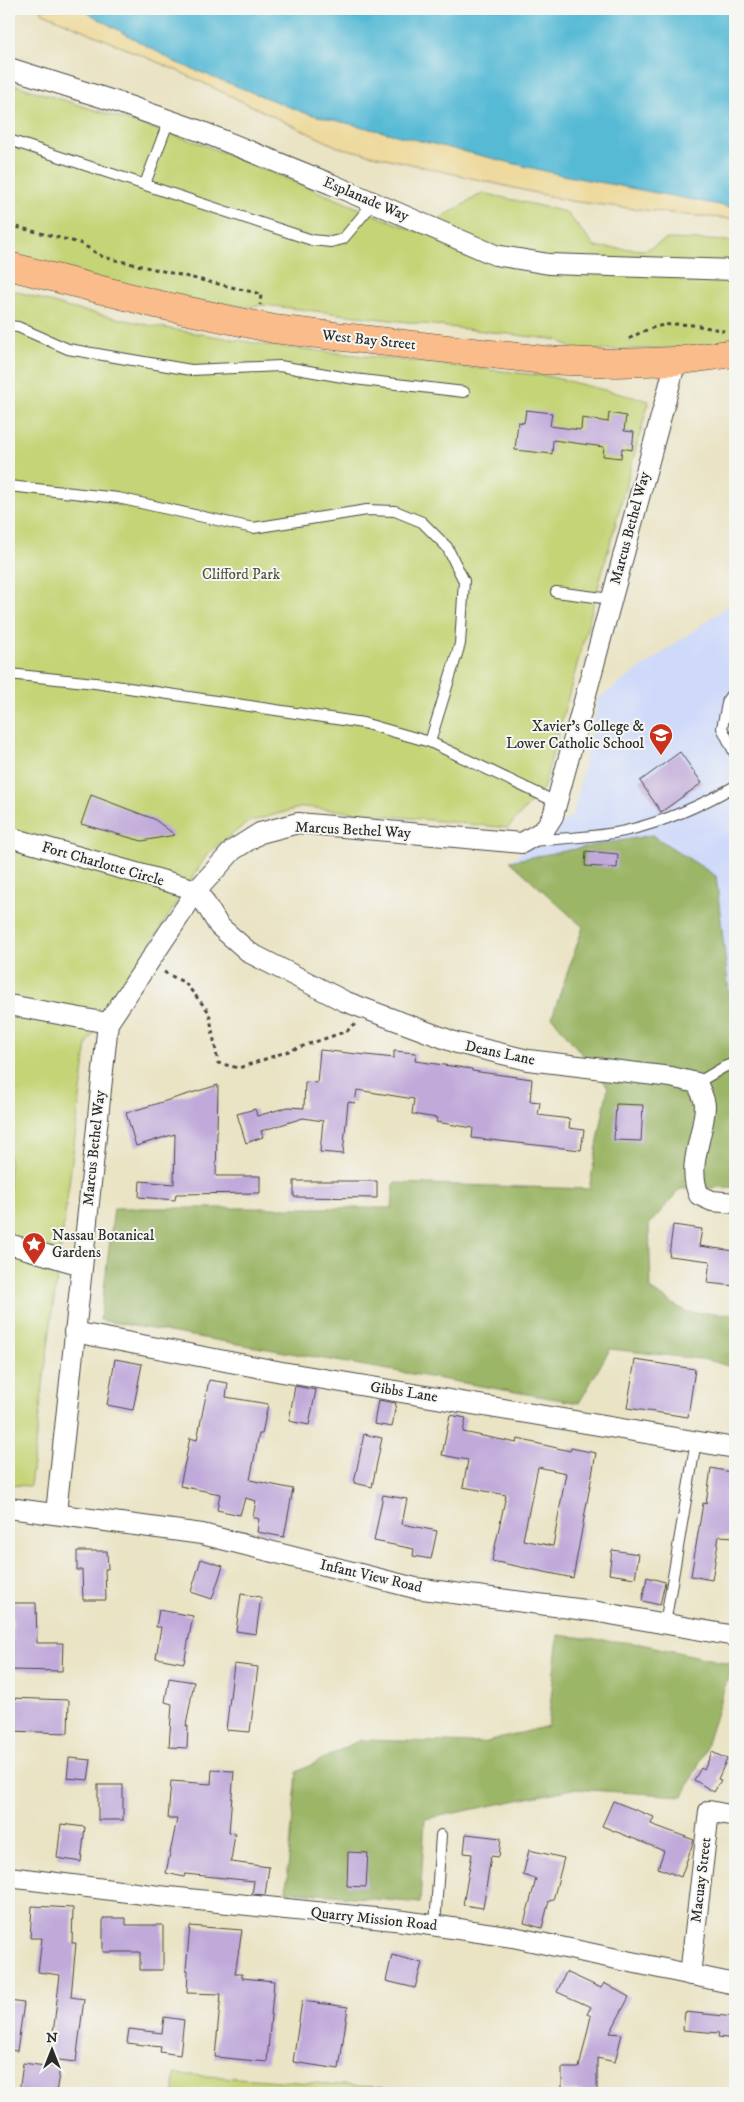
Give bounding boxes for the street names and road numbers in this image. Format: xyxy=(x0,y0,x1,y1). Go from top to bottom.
street label: Esplanade Way xyxy=(320,172,413,226)
street label: West Bay Street xyxy=(320,326,417,354)
street label: Marcus Bethel Way xyxy=(606,469,654,587)
street label: Marcus Bethel Way xyxy=(295,817,412,843)
street label: Fort Charlotte Circle xyxy=(40,837,166,891)
street label: Deans Lane xyxy=(463,1036,537,1070)
street label: Marcus Bethel Way xyxy=(78,1088,110,1207)
street label: Gibbs Lane xyxy=(369,1377,439,1407)
street label: Infant View Road xyxy=(318,1555,424,1597)
street label: Macuay Street xyxy=(686,1836,716,1924)
street label: Quarry Mission Road xyxy=(310,1903,439,1935)

